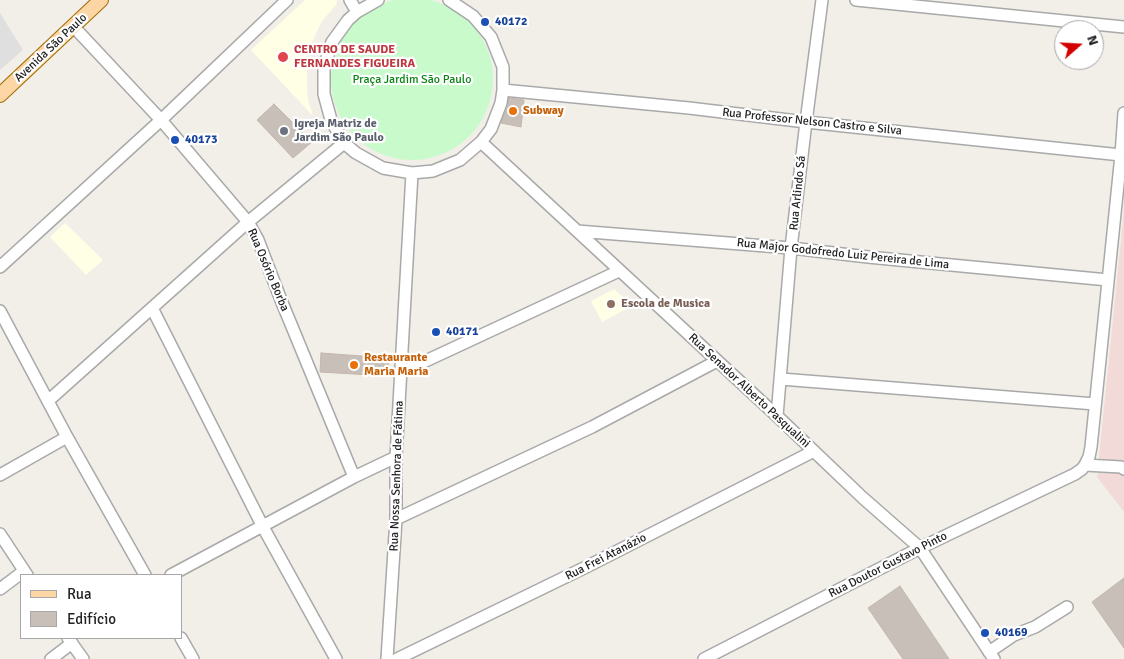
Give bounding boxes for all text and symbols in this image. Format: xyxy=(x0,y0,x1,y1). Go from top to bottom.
street label: Avenida São Paulo xyxy=(12,11,90,85)
place label: 40172 xyxy=(495,15,527,29)
marker: 40172 xyxy=(479,16,491,28)
north arrow xyxy=(1054,20,1104,70)
text: N xyxy=(1083,33,1102,48)
place label: CENTRO DE SAUDE FERNANDES FIGUEIRA xyxy=(294,43,415,71)
marker: CENTRO DE SAUDE FERNANDES FIGUEIRA xyxy=(276,50,290,64)
park label: Praça Jardim São Paulo xyxy=(352,73,472,87)
place label: Subway xyxy=(523,104,564,118)
marker: Subway xyxy=(507,105,519,117)
street label: Rua Professor Nelson Castro e Silva xyxy=(721,105,903,139)
place label: Igreja Matriz de Jardim São Paulo xyxy=(294,117,384,145)
marker: Igreja Matriz de Jardim São Paulo xyxy=(278,125,290,137)
place label: 40173 xyxy=(185,133,217,147)
marker: 40173 xyxy=(169,134,181,146)
street label: Rua Arlindo Sá xyxy=(787,155,809,231)
street label: Rua Osório Borba xyxy=(244,226,292,314)
street label: Rua Major Godofredo Luiz Pereira de Lima xyxy=(736,236,950,272)
place label: Escola de Musica xyxy=(621,297,710,311)
marker: Escola de Musica xyxy=(605,298,617,310)
place label: 40171 xyxy=(446,325,478,339)
marker: 40171 xyxy=(430,326,442,338)
street label: Rua Senador Alberto Pasqualini xyxy=(685,331,813,451)
place label: Restaurante Maria Maria xyxy=(364,351,428,379)
marker: Restaurante Maria Maria xyxy=(348,359,360,371)
street label: Rua Nossa Senhora de Fátima xyxy=(387,400,407,552)
street label: Rua Doutor Gustavo Pinto xyxy=(826,529,950,601)
street label: Rua Frei Atanázio xyxy=(563,530,649,584)
legend xyxy=(20,574,182,639)
text: Rua xyxy=(67,585,92,603)
text: Edifício xyxy=(67,610,116,628)
place label: 40169 xyxy=(995,626,1027,640)
marker: 40169 xyxy=(979,627,991,639)

